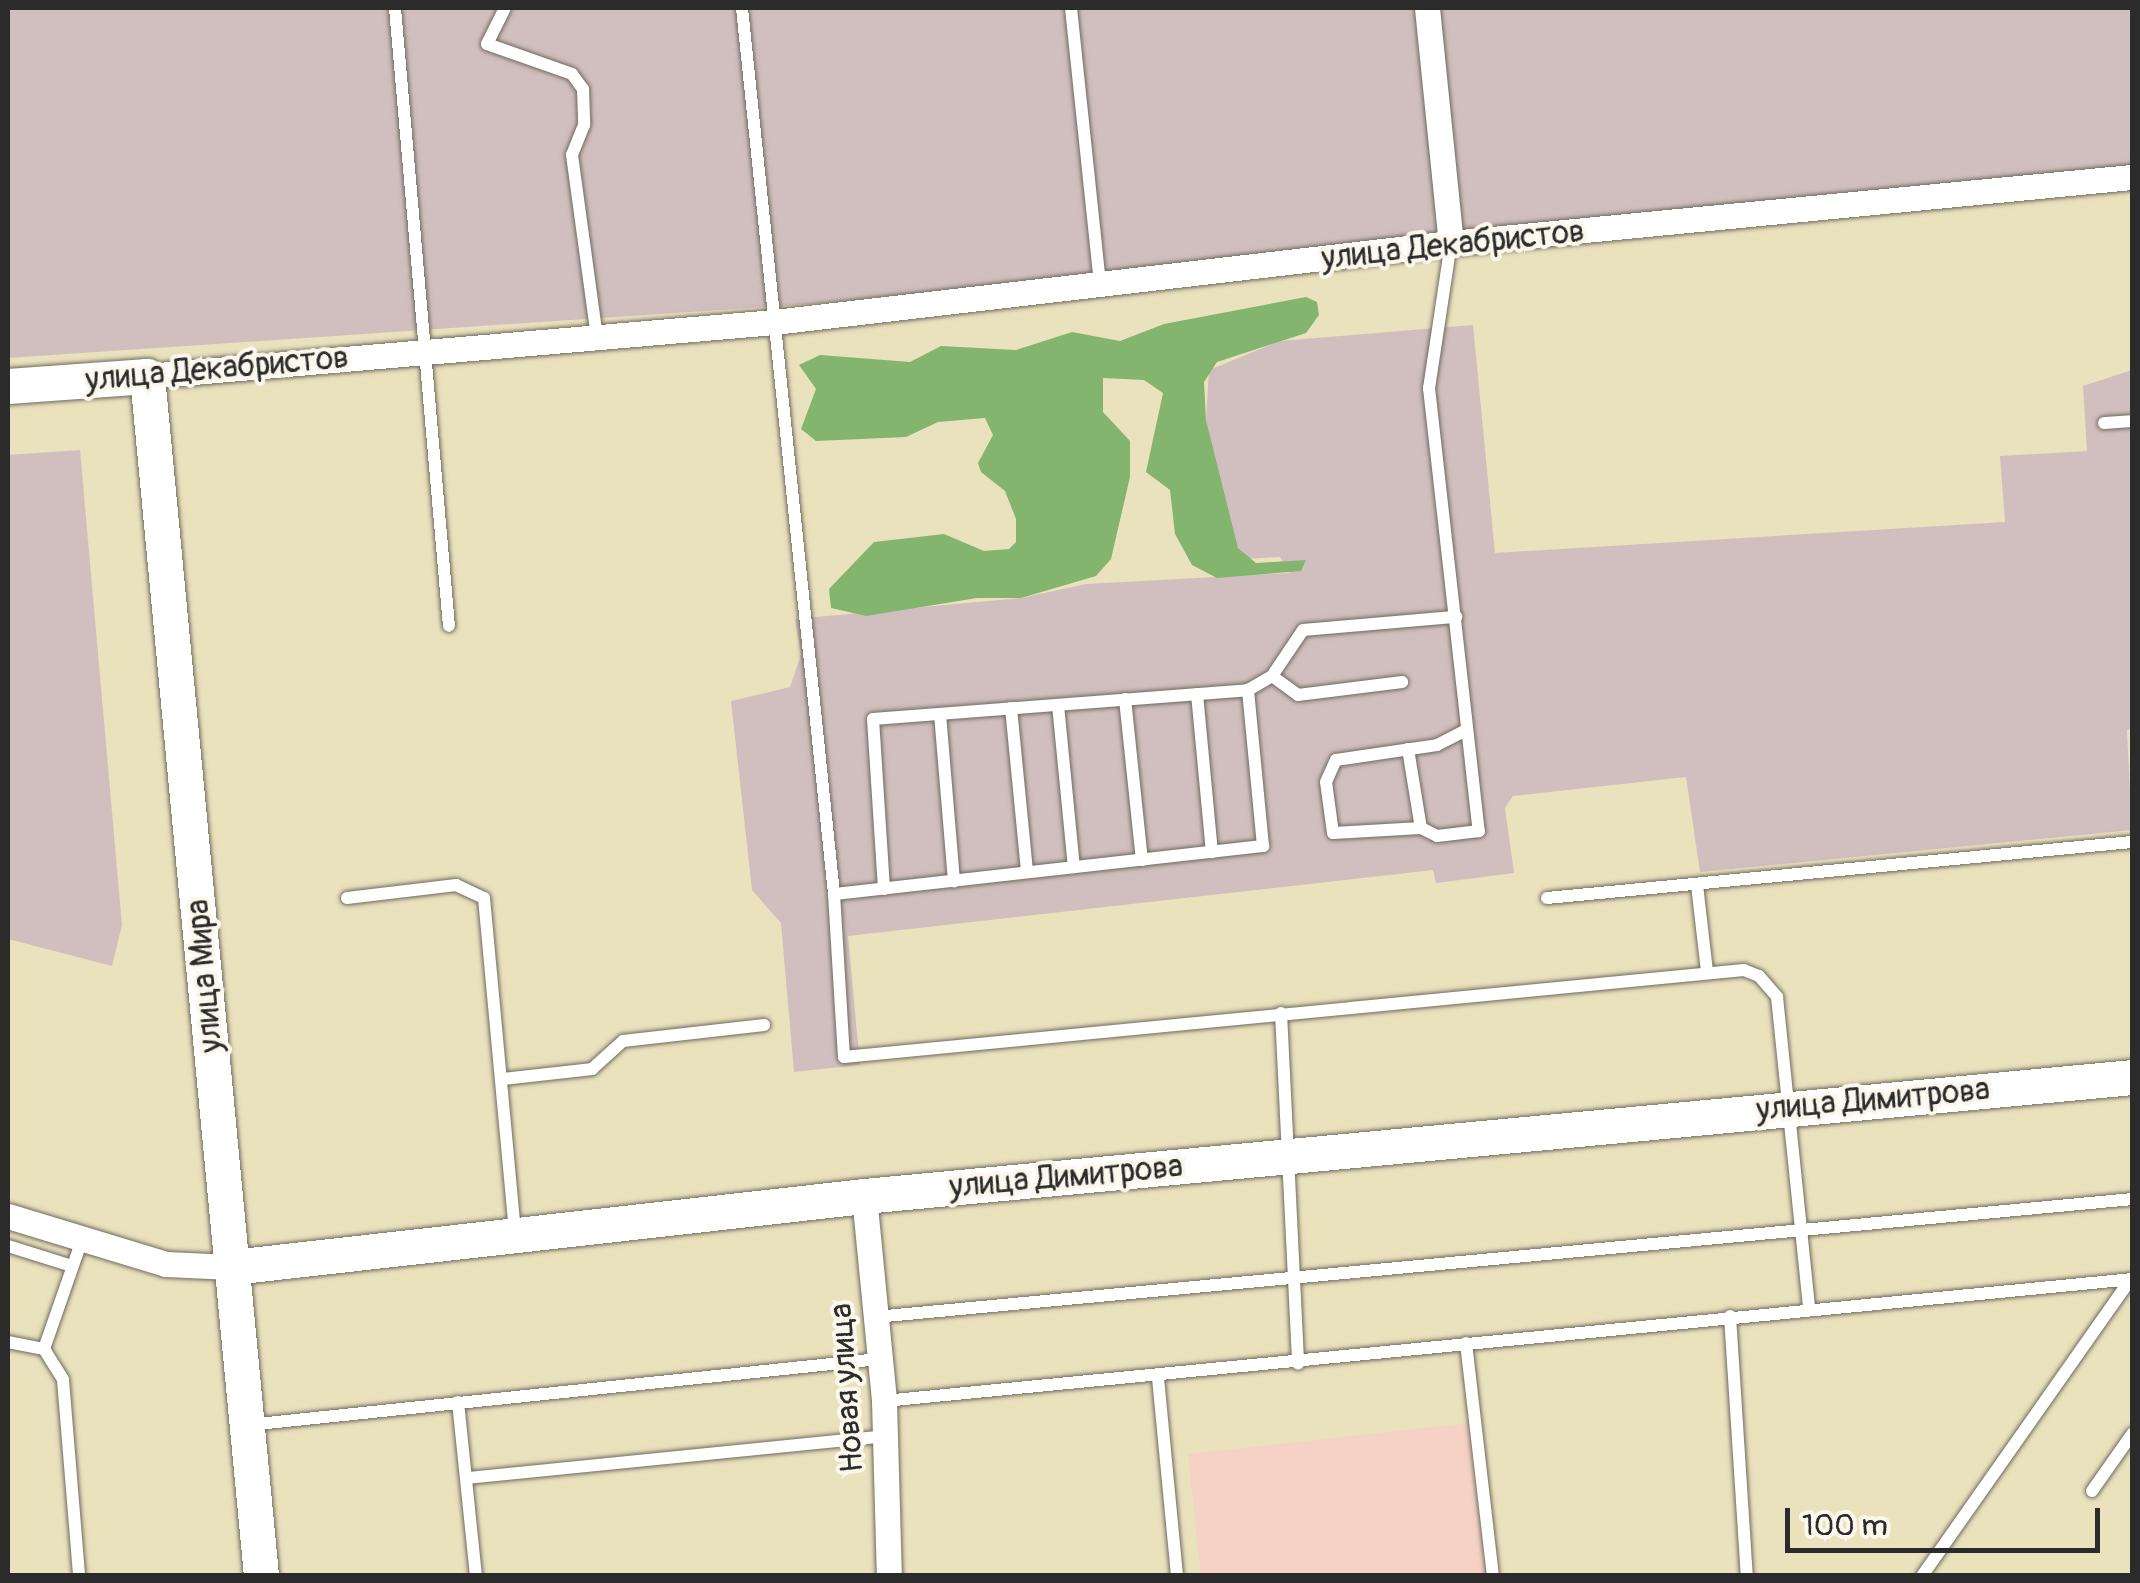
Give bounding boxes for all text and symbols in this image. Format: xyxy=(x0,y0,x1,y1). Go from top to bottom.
street label: улица Декабристов xyxy=(1320,212,1586,278)
street label: улица Декабристов xyxy=(84,338,350,400)
street label: улица Мира xyxy=(179,898,231,1054)
street label: улица Димитрова xyxy=(1755,1071,1991,1129)
street label: улица Димитрова xyxy=(948,1148,1184,1206)
street label: Новая улица xyxy=(822,1302,872,1474)
scale bar xyxy=(1790,1488,2105,1550)
text: 100 m xyxy=(1802,1507,1888,1544)

